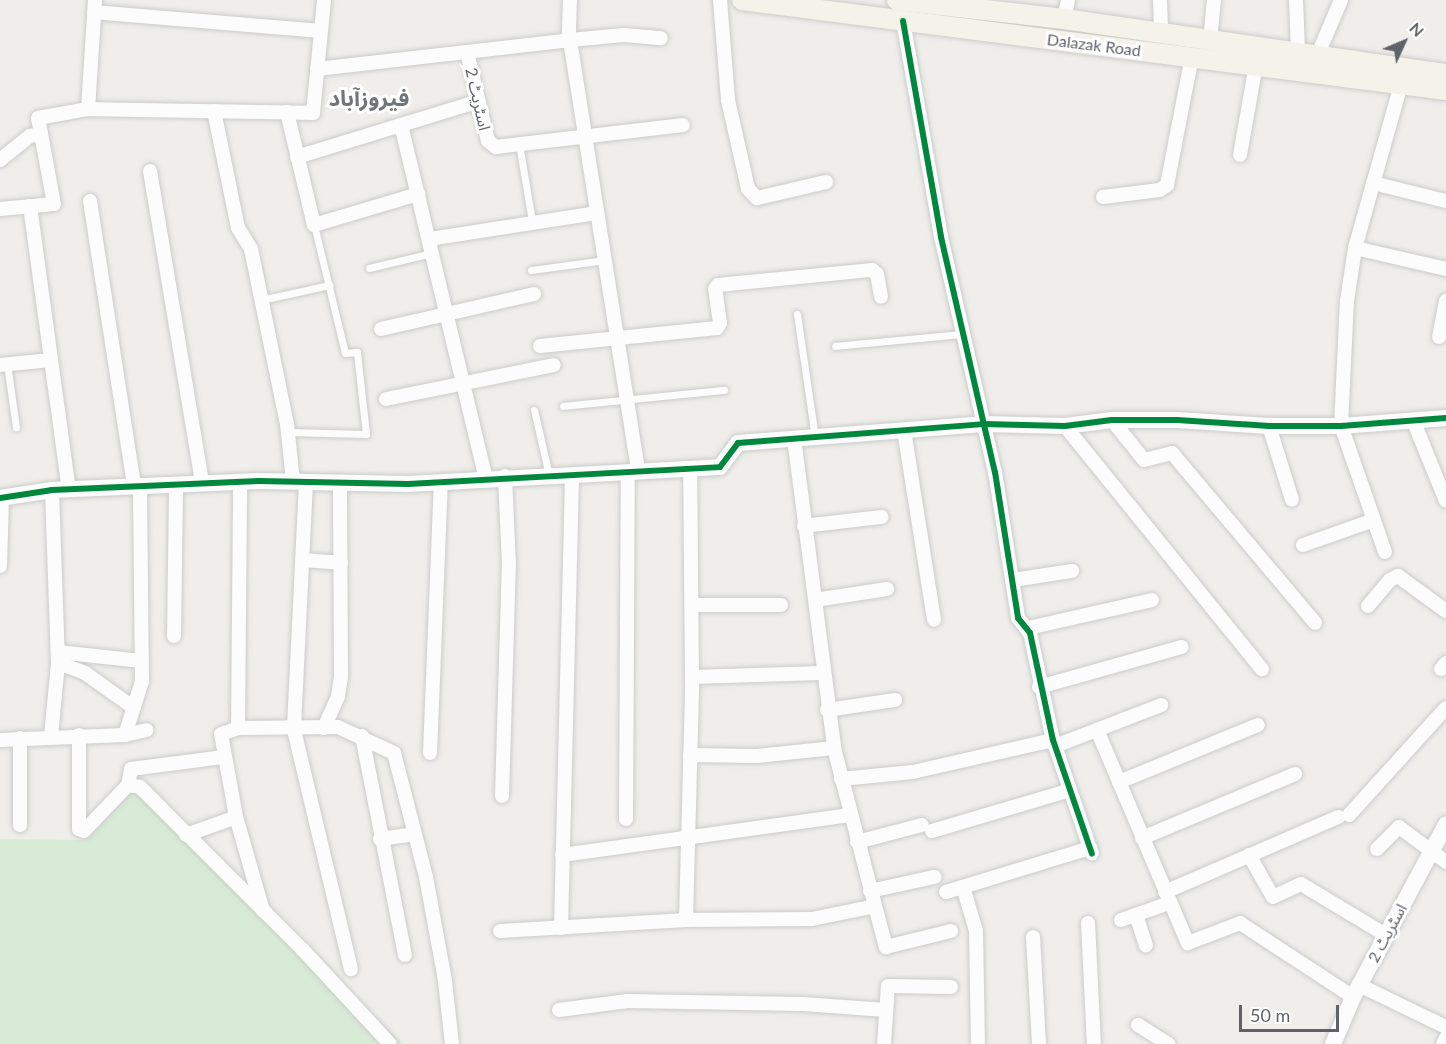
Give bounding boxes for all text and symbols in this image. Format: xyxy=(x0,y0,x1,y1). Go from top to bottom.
north arrow xyxy=(1374,12,1434,72)
text: N xyxy=(1406,18,1428,40)
street label: Dalazak Road xyxy=(1046,30,1142,60)
street label: اسٹریٹ 2 xyxy=(461,66,495,132)
district label: فیروزآباد xyxy=(329,85,409,111)
street label: اسٹریٹ 2 xyxy=(1364,900,1410,966)
scale bar xyxy=(1242,993,1342,1031)
text: 50 m xyxy=(1250,1004,1290,1026)

